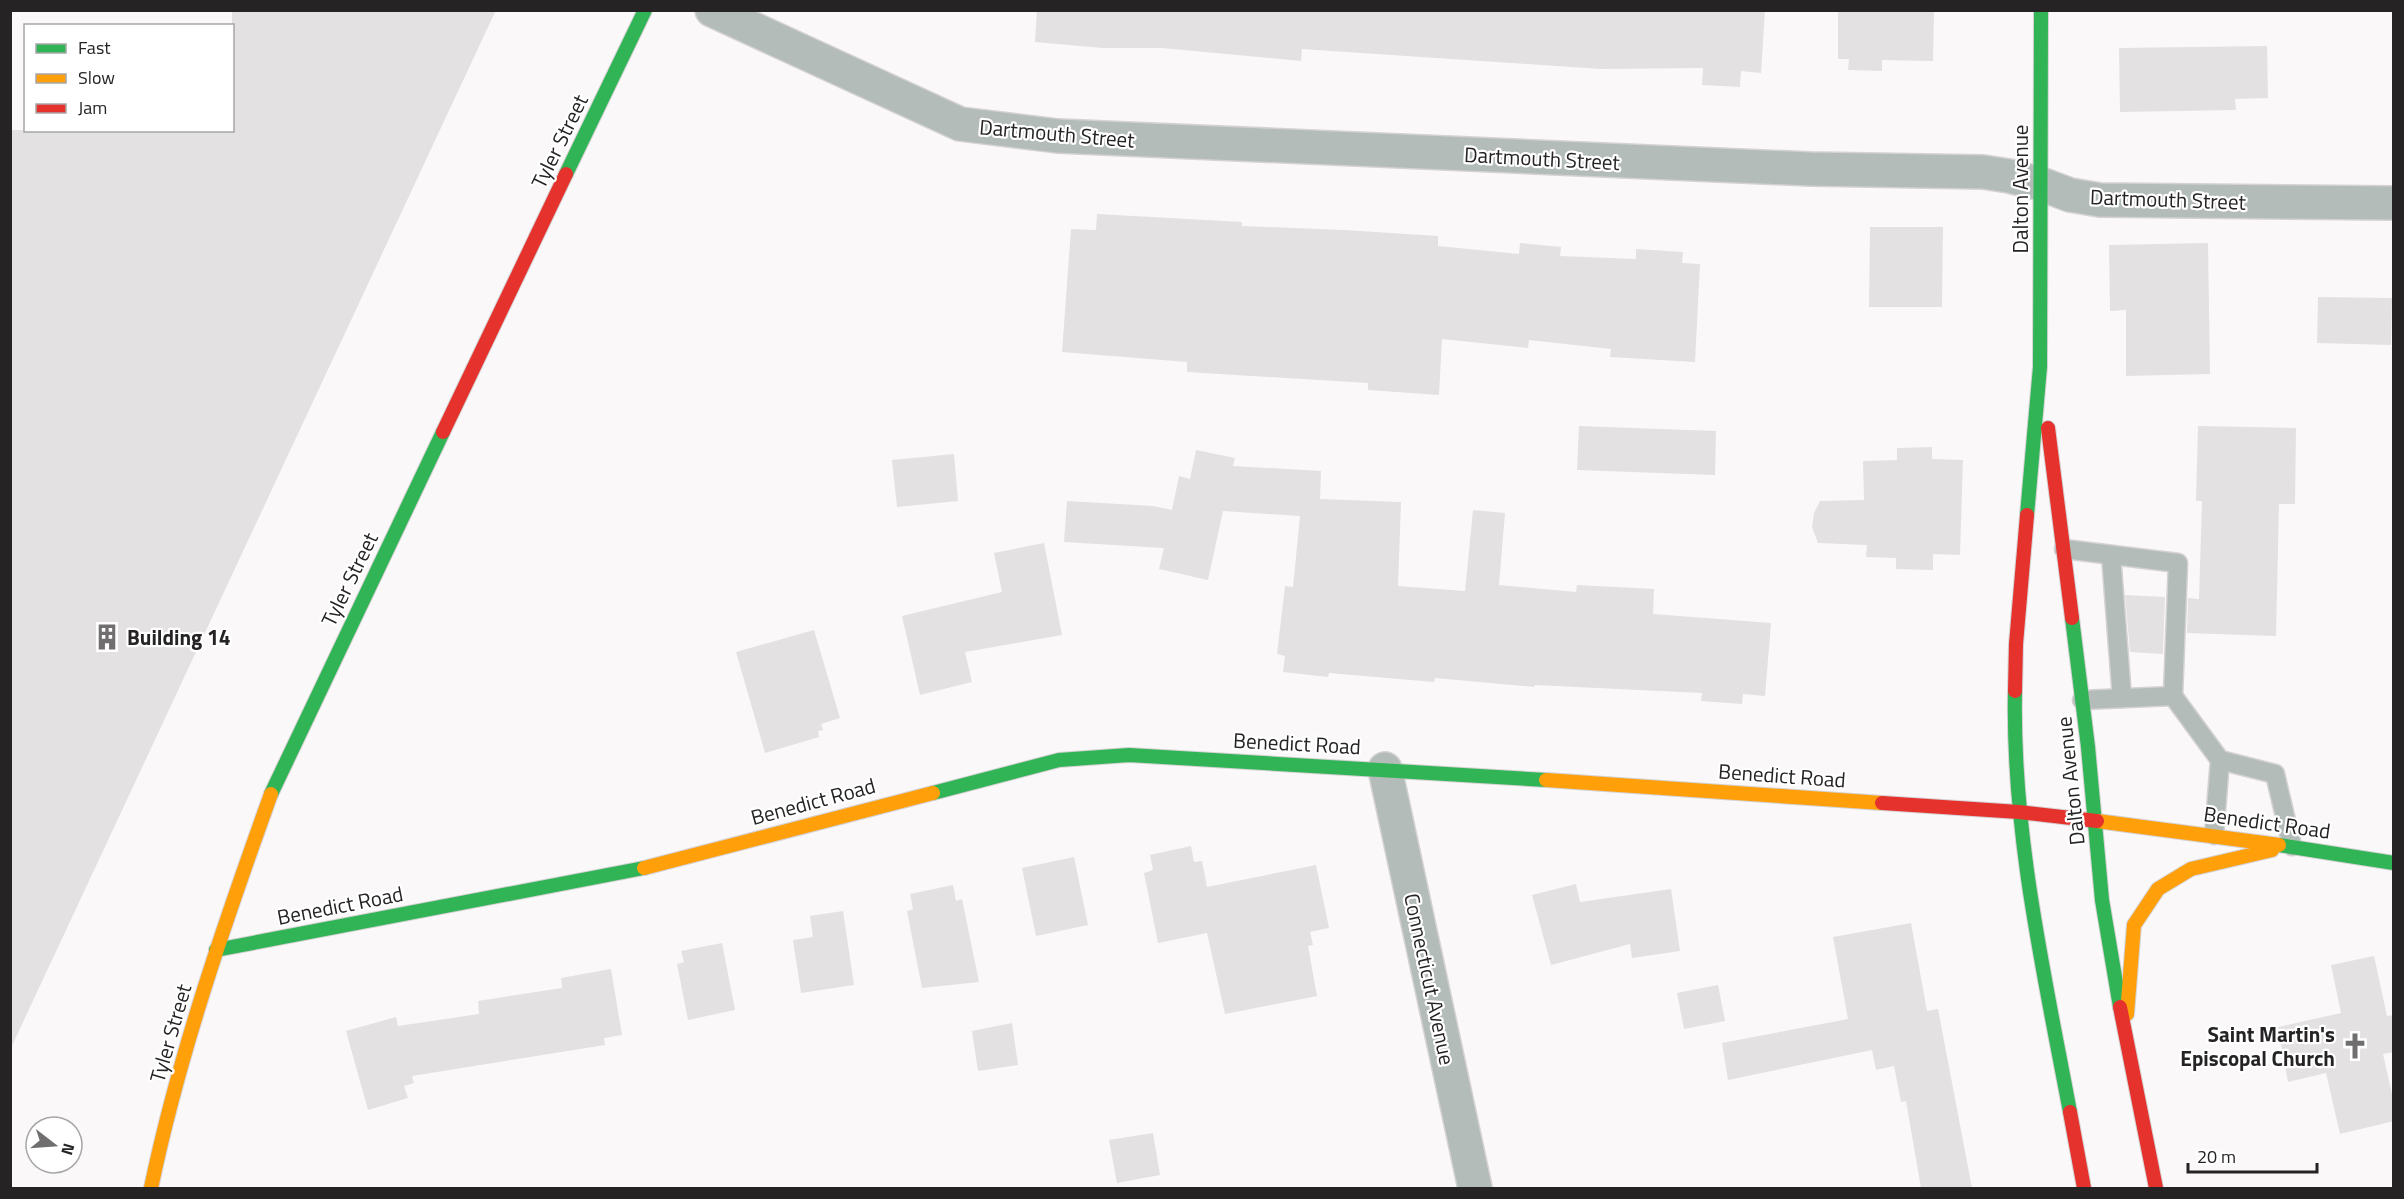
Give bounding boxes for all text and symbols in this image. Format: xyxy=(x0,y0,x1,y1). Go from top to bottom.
legend xyxy=(24,24,234,132)
text: Fast xyxy=(78,34,111,61)
text: Slow xyxy=(78,64,115,91)
street label: Tyler Street xyxy=(522,88,596,194)
text: Jam xyxy=(78,94,107,121)
street label: Dartmouth Street xyxy=(978,110,1137,156)
street label: Dalton Avenue xyxy=(2004,125,2036,253)
street label: Dartmouth Street xyxy=(1463,138,1621,178)
street label: Dartmouth Street xyxy=(2090,180,2247,218)
street label: Tyler Street xyxy=(312,526,386,632)
place label: Building 14 xyxy=(127,621,230,653)
building icon: Building 14 xyxy=(92,622,122,652)
street label: Dalton Avenue xyxy=(2047,715,2093,847)
street label: Benedict Road xyxy=(1232,724,1362,762)
street label: Benedict Road xyxy=(1717,755,1847,795)
street label: Benedict Road xyxy=(747,769,879,833)
street label: Benedict Road xyxy=(2202,797,2332,847)
street label: Benedict Road xyxy=(274,877,406,933)
street label: Connecticut Avenue xyxy=(1396,890,1464,1068)
street label: Tyler Street xyxy=(141,979,200,1086)
place label: Saint Martin's Episcopal Church xyxy=(2180,1018,2335,1074)
church icon: Saint Martin's Episcopal Church xyxy=(2340,1031,2370,1061)
north arrow xyxy=(24,1115,84,1175)
scale bar xyxy=(2188,1136,2317,1174)
text: N xyxy=(55,1141,81,1158)
text: 20 m xyxy=(2197,1143,2236,1170)

